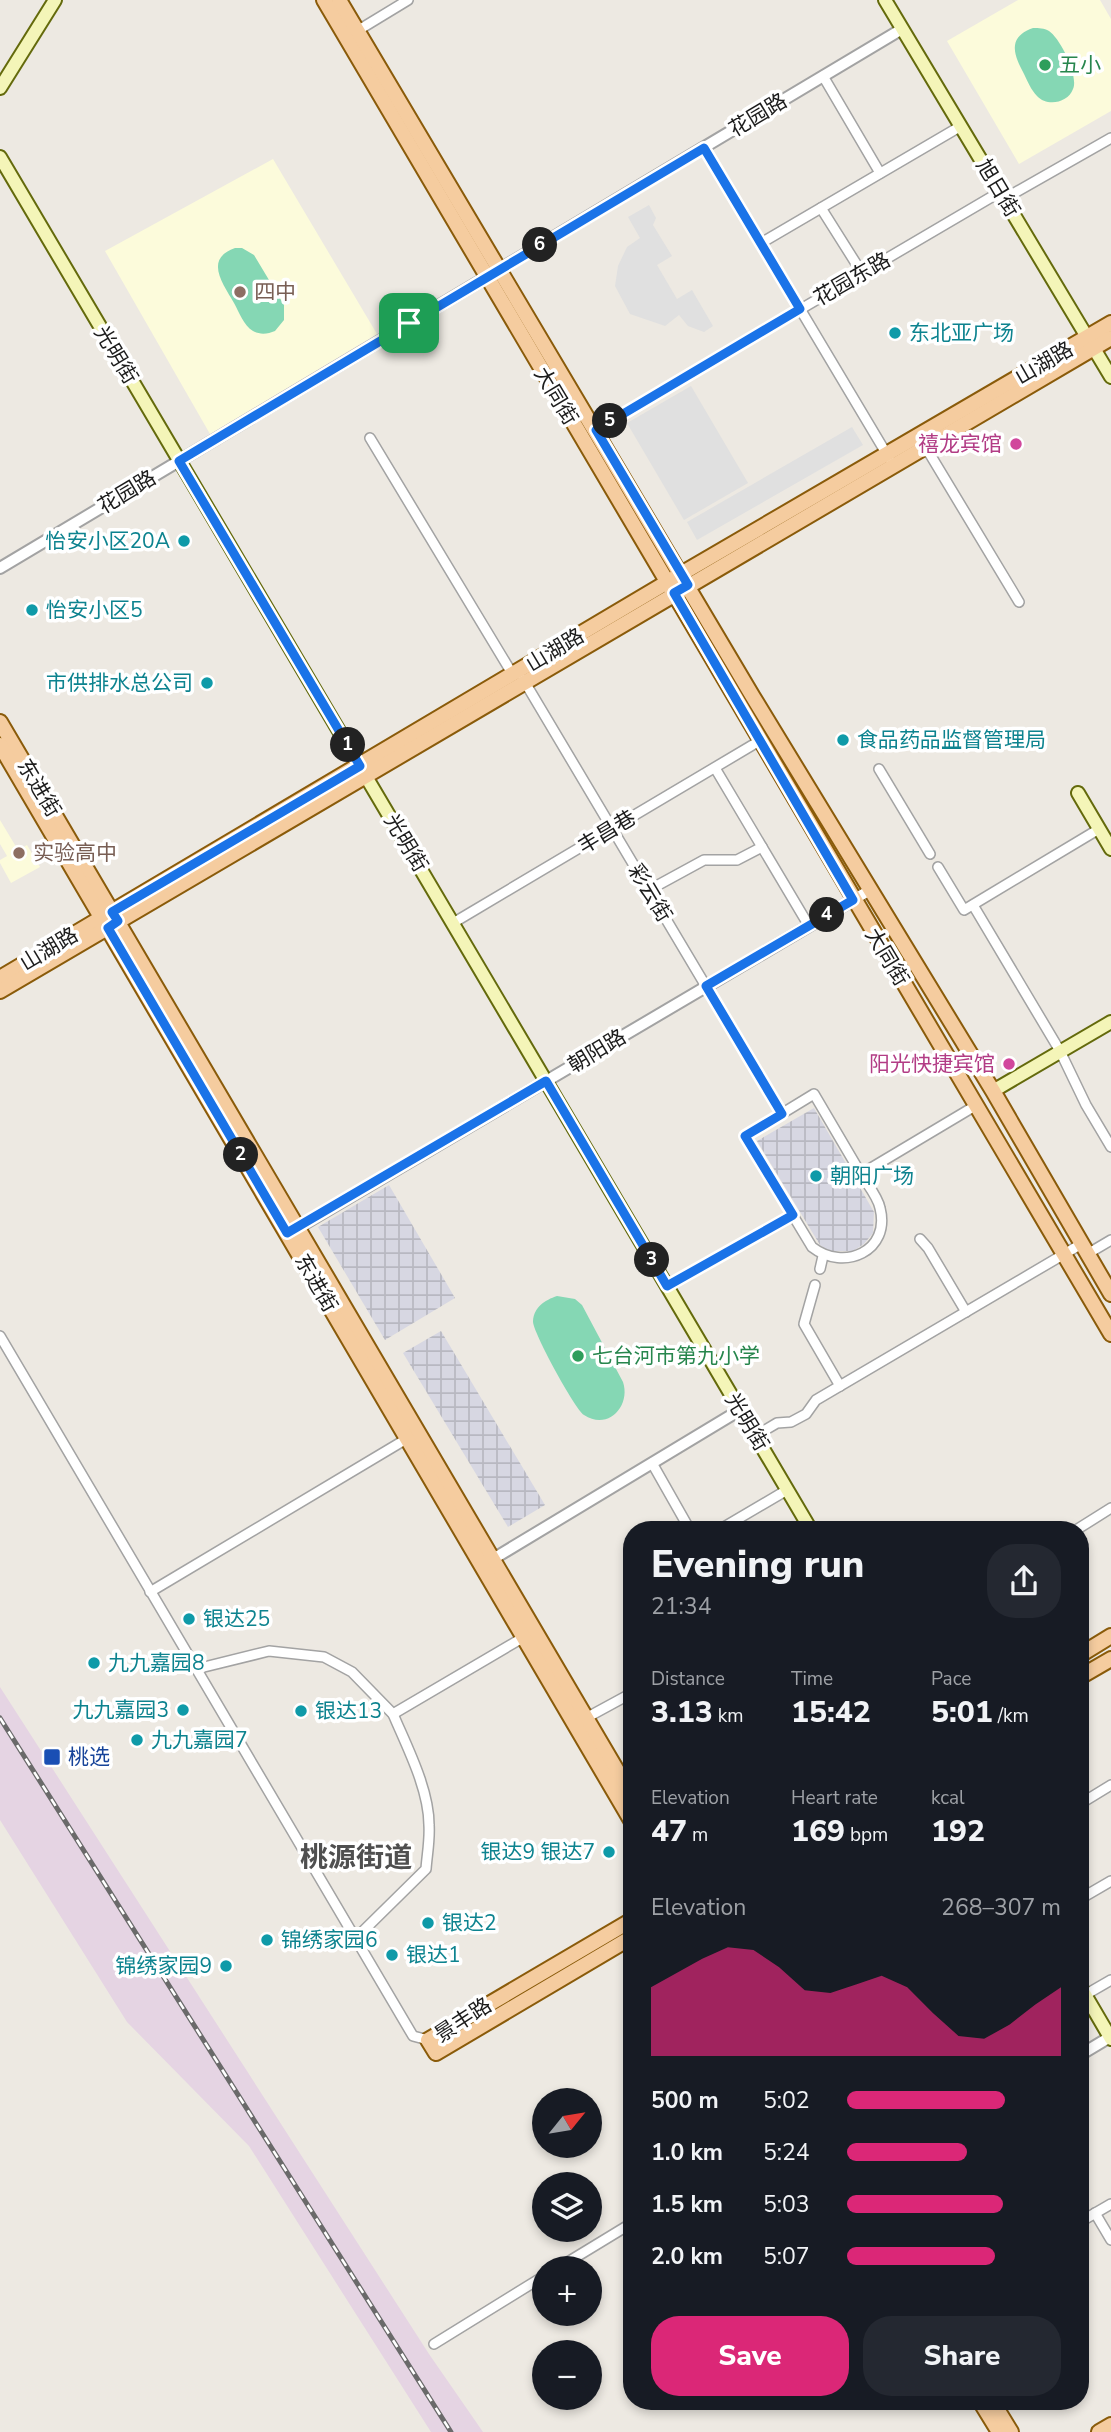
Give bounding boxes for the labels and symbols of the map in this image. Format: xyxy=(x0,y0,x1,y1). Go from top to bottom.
place label: 五小 xyxy=(1059,51,1101,79)
marker: 五小 xyxy=(1037,57,1053,73)
street label: 花园路 xyxy=(724,87,792,143)
street label: 旭日街 xyxy=(970,154,1026,222)
pin: 6 xyxy=(522,228,558,262)
street label: 花园东路 xyxy=(809,246,895,312)
place label: 四中 xyxy=(254,278,296,306)
marker: 四中 xyxy=(232,284,248,300)
pin xyxy=(379,293,439,353)
place label: 东北亚广场 xyxy=(909,319,1014,347)
street label: 光明街 xyxy=(88,321,144,389)
marker: 东北亚广场 xyxy=(887,325,903,341)
street label: 山湖路 xyxy=(1010,335,1078,391)
street label: 大同街 xyxy=(528,362,584,430)
pin: 5 xyxy=(592,404,628,438)
place label: 禧龙宾馆 xyxy=(918,430,1002,458)
marker: 禧龙宾馆 xyxy=(1008,436,1024,452)
street label: 花园路 xyxy=(93,464,161,520)
place label: 怡安小区20A xyxy=(45,527,170,555)
marker: 怡安小区20A xyxy=(176,533,192,549)
place label: 怡安小区5 xyxy=(46,596,143,624)
marker: 怡安小区5 xyxy=(24,602,40,618)
street label: 山湖路 xyxy=(521,622,589,678)
place label: 市供排水总公司 xyxy=(46,669,193,697)
marker: 市供排水总公司 xyxy=(199,675,215,691)
place label: 食品药品监督管理局 xyxy=(857,726,1046,754)
pin: 1 xyxy=(330,728,366,762)
marker: 食品药品监督管理局 xyxy=(835,732,851,748)
street label: 东进街 xyxy=(11,754,67,822)
street label: 丰昌巷 xyxy=(573,804,641,860)
street label: 光明街 xyxy=(378,809,434,877)
place label: 实验高中 xyxy=(33,839,117,867)
marker: 实验高中 xyxy=(11,845,27,861)
street label: 彩云街 xyxy=(622,859,678,927)
pin: 4 xyxy=(810,898,844,932)
street label: 山湖路 xyxy=(15,921,83,977)
street label: 大同街 xyxy=(859,923,915,991)
street label: 朝阳路 xyxy=(563,1023,631,1079)
place label: 阳光快捷宾馆 xyxy=(869,1050,995,1078)
marker: 阳光快捷宾馆 xyxy=(1001,1056,1017,1072)
pin: 2 xyxy=(224,1138,258,1172)
place label: 朝阳广场 xyxy=(830,1162,914,1190)
marker: 朝阳广场 xyxy=(808,1168,824,1184)
pin: 3 xyxy=(634,1242,670,1278)
street label: 东进街 xyxy=(288,1249,344,1317)
place label: 七台河市第九小学 xyxy=(592,1342,760,1370)
marker: 七台河市第九小学 xyxy=(570,1348,586,1364)
street label: 光明街 xyxy=(719,1388,775,1456)
place label: 银达25 xyxy=(203,1605,270,1633)
marker: 银达25 xyxy=(181,1611,197,1627)
place label: 九九嘉园8 xyxy=(108,1649,205,1677)
marker: 九九嘉园8 xyxy=(86,1655,102,1671)
place label: 九九嘉园3 xyxy=(72,1696,169,1724)
place label: 银达13 xyxy=(315,1697,382,1725)
marker: 九九嘉园3 xyxy=(175,1702,191,1718)
marker: 银达13 xyxy=(293,1703,309,1719)
place label: 九九嘉园7 xyxy=(151,1726,248,1754)
marker: 九九嘉园7 xyxy=(129,1732,145,1748)
place label: 桃选 xyxy=(68,1743,110,1771)
marker: 桃选 xyxy=(42,1747,62,1767)
place label: 银达9 银达7 xyxy=(480,1838,595,1866)
district label: 桃源街道 xyxy=(300,1839,412,1877)
marker: 银达9 银达7 xyxy=(601,1844,617,1860)
place label: 银达2 xyxy=(442,1909,497,1937)
marker: 银达2 xyxy=(420,1915,436,1931)
place label: 锦绣家园6 xyxy=(281,1926,378,1954)
marker: 锦绣家园6 xyxy=(259,1932,275,1948)
place label: 银达1 xyxy=(406,1941,461,1969)
marker: 银达1 xyxy=(384,1947,400,1963)
place label: 锦绣家园9 xyxy=(115,1952,212,1980)
marker: 锦绣家园9 xyxy=(218,1958,234,1974)
street label: 景丰路 xyxy=(429,1991,497,2049)
north arrow xyxy=(532,2088,602,2158)

